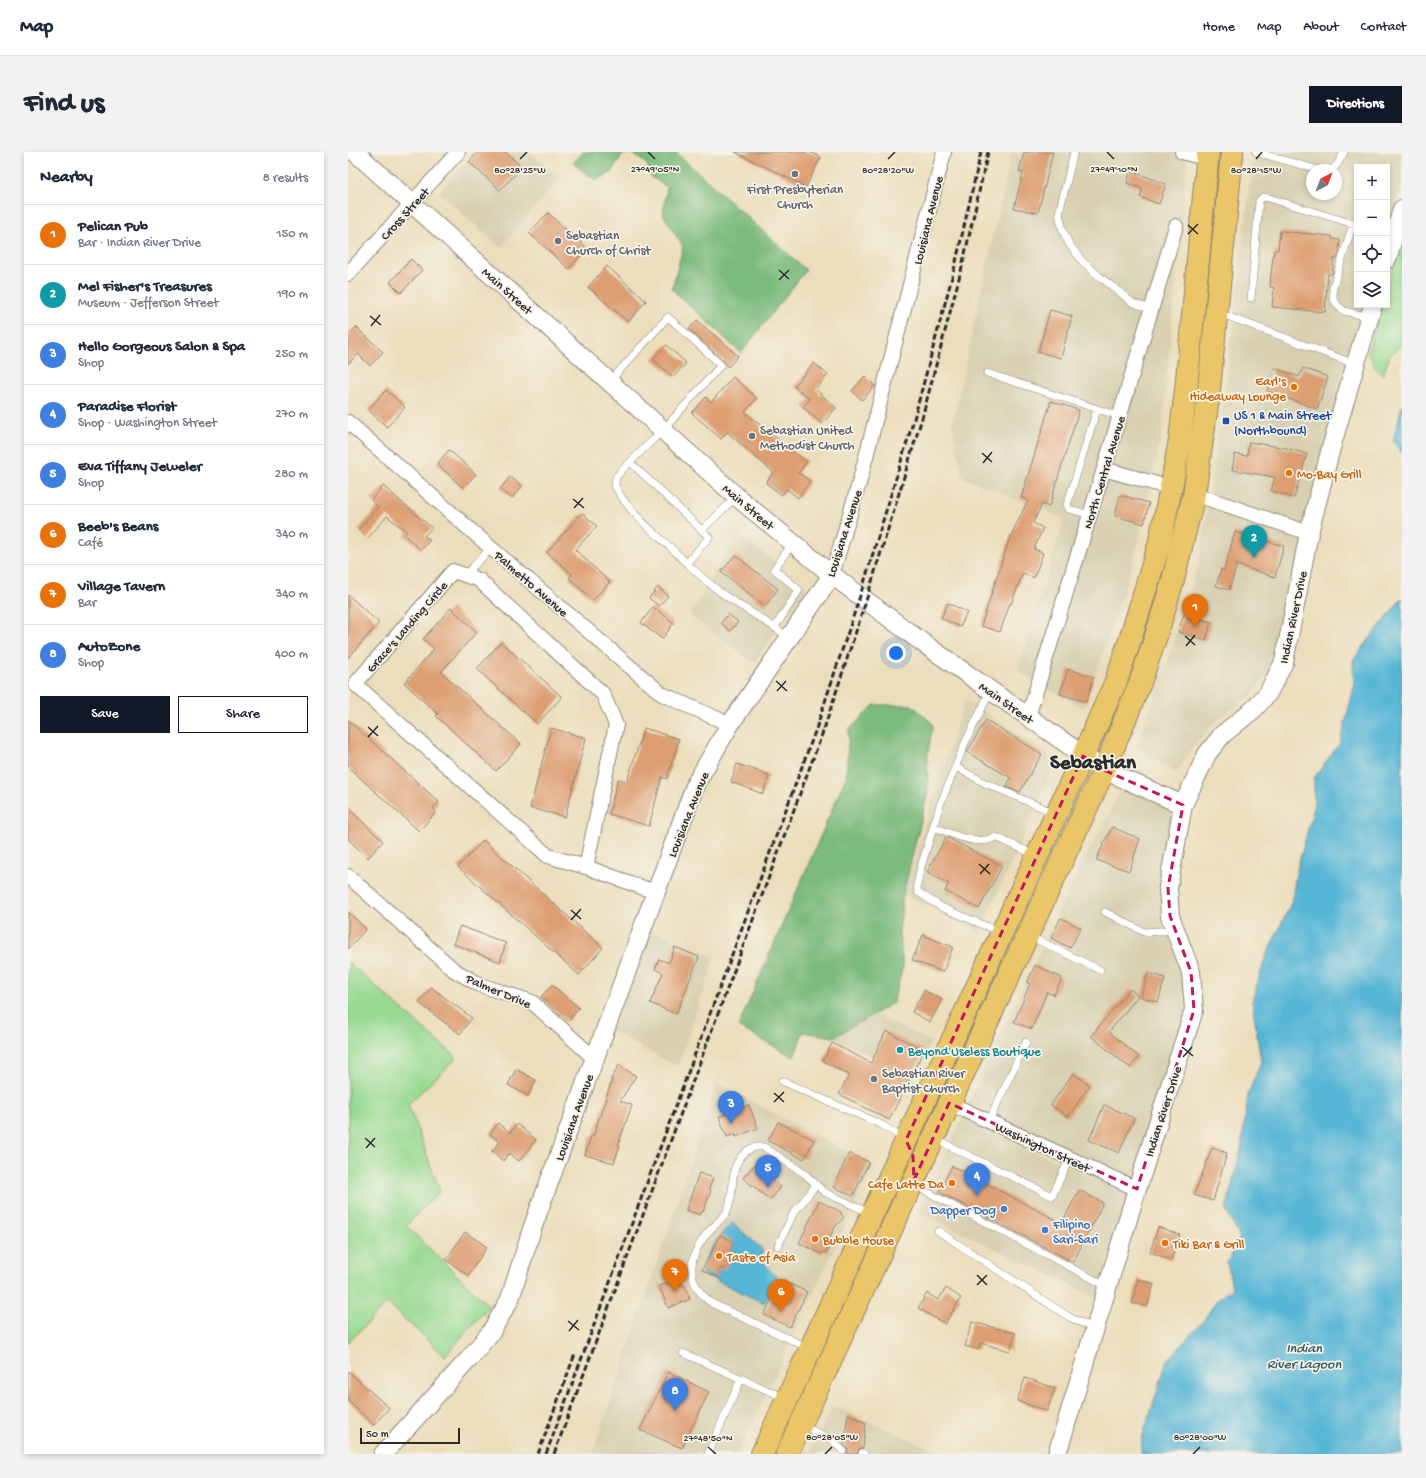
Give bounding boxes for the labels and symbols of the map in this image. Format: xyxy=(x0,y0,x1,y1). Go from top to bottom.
text: 27°49'05"N xyxy=(631,164,680,176)
text: 27°49'10"N xyxy=(1090,164,1138,176)
north arrow xyxy=(1306,164,1342,200)
text: 80°28'25"W xyxy=(494,165,546,177)
text: 80°28'20"W xyxy=(862,165,914,177)
text: 80°28'15"W xyxy=(1231,165,1282,177)
marker: First Presbyterian Church xyxy=(790,169,800,179)
street label: Louisiana Avenue xyxy=(911,174,948,266)
place label: First Presbyterian Church xyxy=(746,183,844,213)
street label: Cross Street xyxy=(378,184,435,244)
place label: Sebastian Church of Christ xyxy=(566,229,652,259)
marker: Sebastian Church of Christ xyxy=(553,236,563,246)
street label: Main Street xyxy=(478,265,536,320)
place label: Earl's Hideaway Lounge xyxy=(1190,375,1287,405)
marker: Earl's Hideaway Lounge xyxy=(1289,382,1299,392)
place label: US 1 & Main Street (Northbound) xyxy=(1234,409,1333,439)
street label: North Central Avenue xyxy=(1081,414,1130,531)
marker: US 1 & Main Street (Northbound) xyxy=(1221,416,1231,426)
place label: Sebastian United Methodist Church xyxy=(760,424,855,454)
marker: Sebastian United Methodist Church xyxy=(747,431,757,441)
marker: Mo-Bay Grill xyxy=(1284,468,1294,478)
place label: Mo-Bay Grill xyxy=(1297,468,1362,483)
street label: Main Street xyxy=(718,482,778,535)
street label: Louisiana Avenue xyxy=(824,488,867,579)
pin: 2 xyxy=(1241,525,1267,558)
street label: Palmetto Avenue xyxy=(490,548,570,621)
street label: Indian River Drive xyxy=(1277,570,1312,665)
street label: Grace's Landing Circle xyxy=(364,579,452,676)
pin: 1 xyxy=(1182,594,1208,627)
your location xyxy=(886,643,906,663)
street label: Main Street xyxy=(975,680,1037,729)
district label: Sebastian xyxy=(1050,752,1137,777)
street label: Louisiana Avenue xyxy=(665,770,713,860)
street label: Palmer Drive xyxy=(462,971,533,1013)
marker: Beyond Useless Boutique xyxy=(895,1045,905,1055)
place label: Beyond Useless Boutique xyxy=(907,1045,1041,1060)
street label: Indian River Drive xyxy=(1143,1064,1186,1159)
place label: Sebastian River Baptist Church xyxy=(881,1067,966,1097)
street label: Louisiana Avenue xyxy=(553,1072,598,1163)
marker: Sebastian River Baptist Church xyxy=(869,1074,879,1084)
pin: 3 xyxy=(718,1091,744,1124)
street label: Washington Street xyxy=(992,1120,1093,1177)
pin: 5 xyxy=(755,1155,781,1188)
pin: 4 xyxy=(964,1163,990,1196)
place label: Cafe Latte Da xyxy=(868,1178,945,1193)
marker: Cafe Latte Da xyxy=(947,1178,957,1188)
place label: Dapper Dog xyxy=(930,1204,996,1219)
marker: Dapper Dog xyxy=(999,1204,1009,1214)
place label: Filipino Sari-Sari xyxy=(1052,1218,1099,1248)
marker: Filipino Sari-Sari xyxy=(1040,1225,1050,1235)
marker: Bubble House xyxy=(810,1234,820,1244)
place label: Bubble House xyxy=(822,1234,894,1249)
marker: Tiki Bar & Grill xyxy=(1160,1238,1170,1248)
place label: Tiki Bar & Grill xyxy=(1172,1238,1245,1253)
marker: Taste of Asia xyxy=(714,1251,724,1261)
place label: Taste of Asia xyxy=(726,1251,796,1266)
pin: 7 xyxy=(662,1259,688,1292)
pin: 6 xyxy=(768,1279,794,1312)
water label: Indian River Lagoon xyxy=(1267,1341,1341,1374)
pin: 8 xyxy=(662,1378,688,1411)
scale bar xyxy=(360,1426,460,1445)
text: 80°28'05"W xyxy=(806,1432,859,1444)
text: 80°28'00"W xyxy=(1174,1432,1227,1444)
text: 27°48'50"N xyxy=(684,1433,733,1445)

